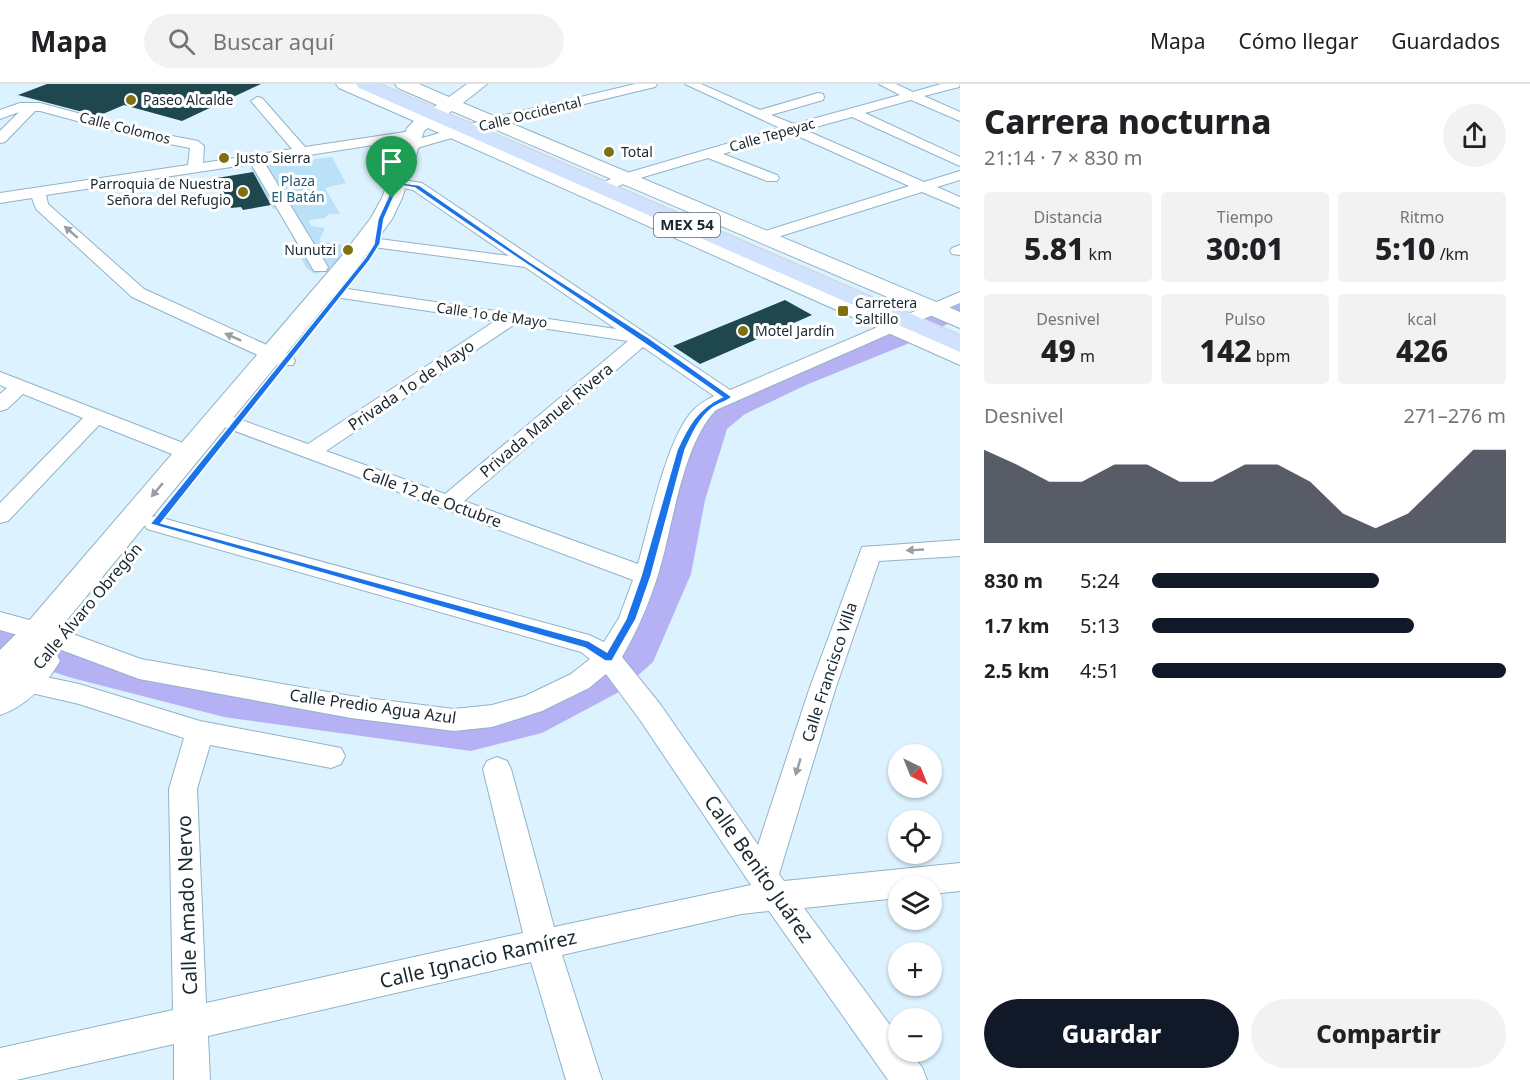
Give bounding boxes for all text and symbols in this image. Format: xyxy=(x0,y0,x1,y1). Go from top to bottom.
search box xyxy=(144,14,564,68)
text: Mapa xyxy=(30,22,108,60)
icon: search xyxy=(165,25,198,58)
text: Buscar aquí xyxy=(213,26,334,56)
text: Mapa xyxy=(1150,27,1205,55)
text: Cómo llegar xyxy=(1238,27,1358,55)
text: Guardados xyxy=(1391,27,1500,55)
place label: Paseo Alcalde xyxy=(143,90,233,109)
street label: Calle Occidental xyxy=(477,92,583,135)
marker: Paseo Alcalde xyxy=(124,93,138,107)
text: Carrera nocturna xyxy=(984,99,1271,144)
button: share xyxy=(1443,104,1506,167)
street label: Calle Colomos xyxy=(78,107,173,148)
street label: Calle Tepeyac xyxy=(727,113,817,156)
pin xyxy=(366,136,417,198)
place label: Total xyxy=(621,142,653,161)
text: 21:14 · 7 × 830 m xyxy=(984,144,1142,171)
icon: arrive xyxy=(375,145,408,178)
marker: Total xyxy=(602,145,616,159)
place label: Justo Sierra xyxy=(234,148,311,167)
marker: Justo Sierra xyxy=(217,151,231,165)
park label: Plaza El Batán xyxy=(271,171,325,206)
place label: Parroquia de Nuestra Señora del Refugio xyxy=(90,174,231,209)
marker: Parroquia de Nuestra Señora del Refugio xyxy=(236,185,250,199)
text: Distancia xyxy=(1034,206,1102,228)
text: Tiempo xyxy=(1217,206,1273,228)
text: Ritmo xyxy=(1400,206,1444,228)
road number: MEX 54 xyxy=(654,213,720,237)
one-way arrow xyxy=(63,225,78,239)
text: 5.81 xyxy=(1024,228,1084,269)
text: 30:01 xyxy=(1206,228,1284,269)
text: 5:10 xyxy=(1375,228,1435,269)
place label: Nunutzi xyxy=(284,240,336,259)
marker: Nunutzi xyxy=(341,243,355,257)
text: km xyxy=(1084,243,1112,265)
text: /km xyxy=(1435,243,1469,265)
place label: Carretera Saltillo xyxy=(855,293,917,328)
street label: Calle 1o de Mayo xyxy=(435,297,549,332)
marker: Carretera Saltillo xyxy=(836,304,850,318)
text: Desnivel xyxy=(1036,308,1100,330)
text: Pulso xyxy=(1224,308,1266,330)
text: kcal xyxy=(1407,308,1437,330)
place label: Motel Jardín xyxy=(755,321,834,340)
marker: Motel Jardín xyxy=(736,324,750,338)
text: 49 xyxy=(1041,330,1076,371)
text: 142 xyxy=(1200,330,1252,371)
text: 426 xyxy=(1396,330,1448,371)
one-way arrow xyxy=(224,332,241,341)
street label: Privada 1o de Mayo xyxy=(344,335,478,435)
text: m xyxy=(1076,345,1095,367)
text: bpm xyxy=(1252,345,1290,367)
street label: Privada Manuel Rivera xyxy=(475,358,617,482)
text: Desnivel xyxy=(984,402,1064,429)
text: 271–276 m xyxy=(1403,402,1506,429)
street label: Calle 12 de Octubre xyxy=(359,462,505,532)
one-way arrow xyxy=(151,483,164,498)
street label: Calle Álvaro Obregón xyxy=(27,538,147,674)
one-way arrow xyxy=(905,546,924,555)
text: 830 m xyxy=(984,567,1043,594)
text: 5:24 xyxy=(1080,567,1120,594)
street label: Calle Francisco Villa xyxy=(796,599,862,745)
text: 1.7 km xyxy=(984,612,1050,639)
text: 5:13 xyxy=(1080,612,1120,639)
text: 2.5 km xyxy=(984,657,1050,684)
text: 4:51 xyxy=(1080,657,1120,684)
street label: Calle Predio Agua Azul xyxy=(288,683,458,729)
north arrow xyxy=(888,744,942,798)
map controls xyxy=(888,744,942,1062)
one-way arrow xyxy=(793,758,802,776)
street label: Calle Benito Juárez xyxy=(698,790,820,948)
button: locate xyxy=(888,810,942,864)
street label: Calle Amado Nervo xyxy=(170,815,203,995)
button: layers xyxy=(888,876,942,930)
street label: Calle Ignacio Ramírez xyxy=(377,923,579,994)
button: + xyxy=(888,942,942,996)
button: Guardar xyxy=(984,999,1239,1068)
button: Compartir xyxy=(1251,999,1506,1068)
button: − xyxy=(888,1008,942,1062)

